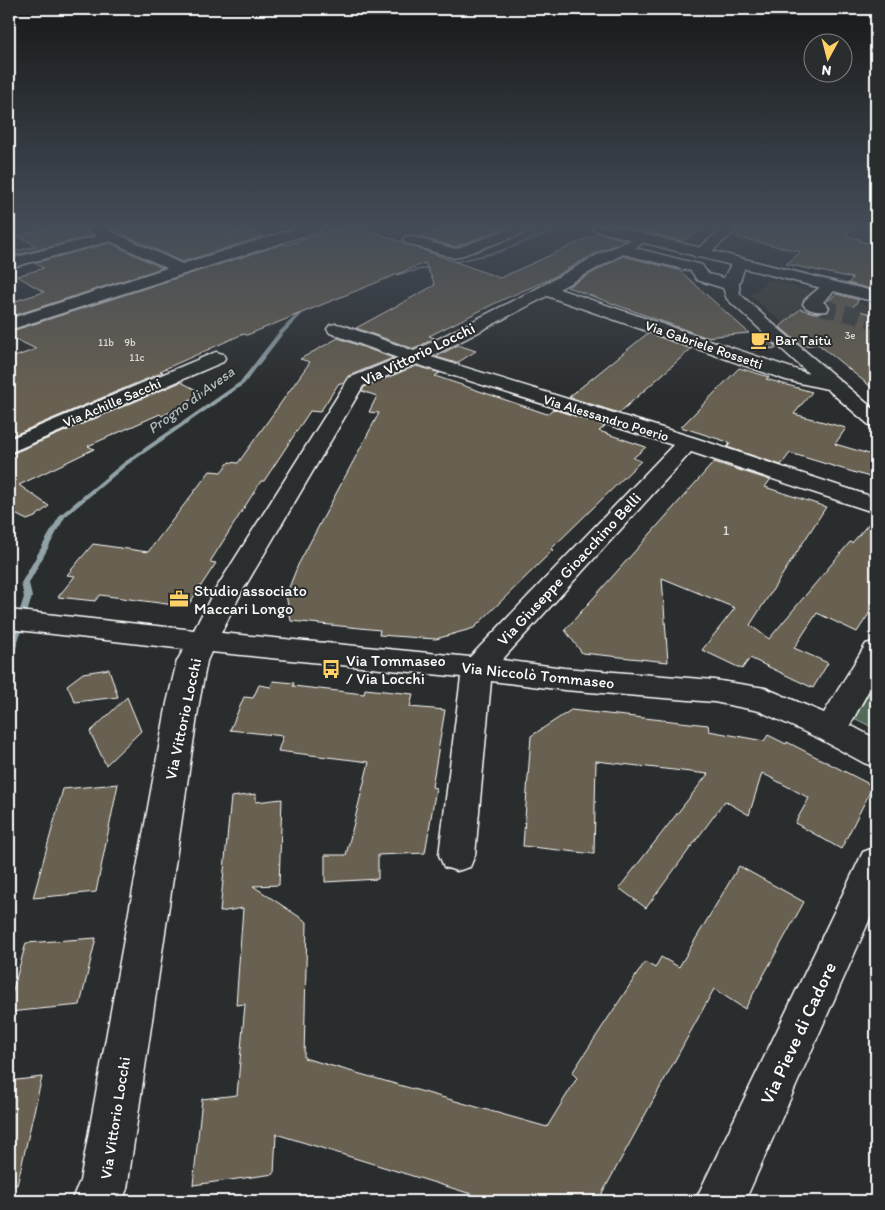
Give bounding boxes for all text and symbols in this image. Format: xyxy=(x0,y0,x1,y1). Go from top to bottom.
north arrow xyxy=(802,32,852,82)
text: N xyxy=(821,61,832,79)
street label: Via Gabriele Rossetti xyxy=(643,317,765,373)
street label: Via Vittorio Locchi xyxy=(358,318,478,390)
cafe icon: Bar Taitù xyxy=(749,329,771,351)
house number: 3e xyxy=(844,329,856,342)
place label: Bar Taitù xyxy=(775,332,832,349)
house number: 11b xyxy=(98,336,114,349)
house number: 9b xyxy=(124,336,136,349)
house number: 11c xyxy=(129,351,145,364)
water label: Progno di Avesa xyxy=(144,362,238,437)
street label: Via Achille Sacchi xyxy=(61,375,163,431)
street label: Via Alessandro Poerio xyxy=(541,391,671,445)
street label: Via Giuseppe Gioacchino Belli xyxy=(493,489,645,649)
house number: 1 xyxy=(723,522,730,539)
place label: Studio associato Maccari Longo xyxy=(194,581,307,618)
office icon: Studio associato Maccari Longo xyxy=(168,588,190,610)
place label: Via Tommaseo / Via Locchi xyxy=(346,651,446,688)
street label: Via Vittorio Locchi xyxy=(161,656,205,782)
bus stop icon: Via Tommaseo / Via Locchi xyxy=(320,658,342,680)
street label: Via Niccolò Tommaseo xyxy=(460,658,616,692)
street label: Via Pieve di Cadore xyxy=(755,958,841,1108)
street label: Via Vittorio Locchi xyxy=(96,1055,134,1181)

